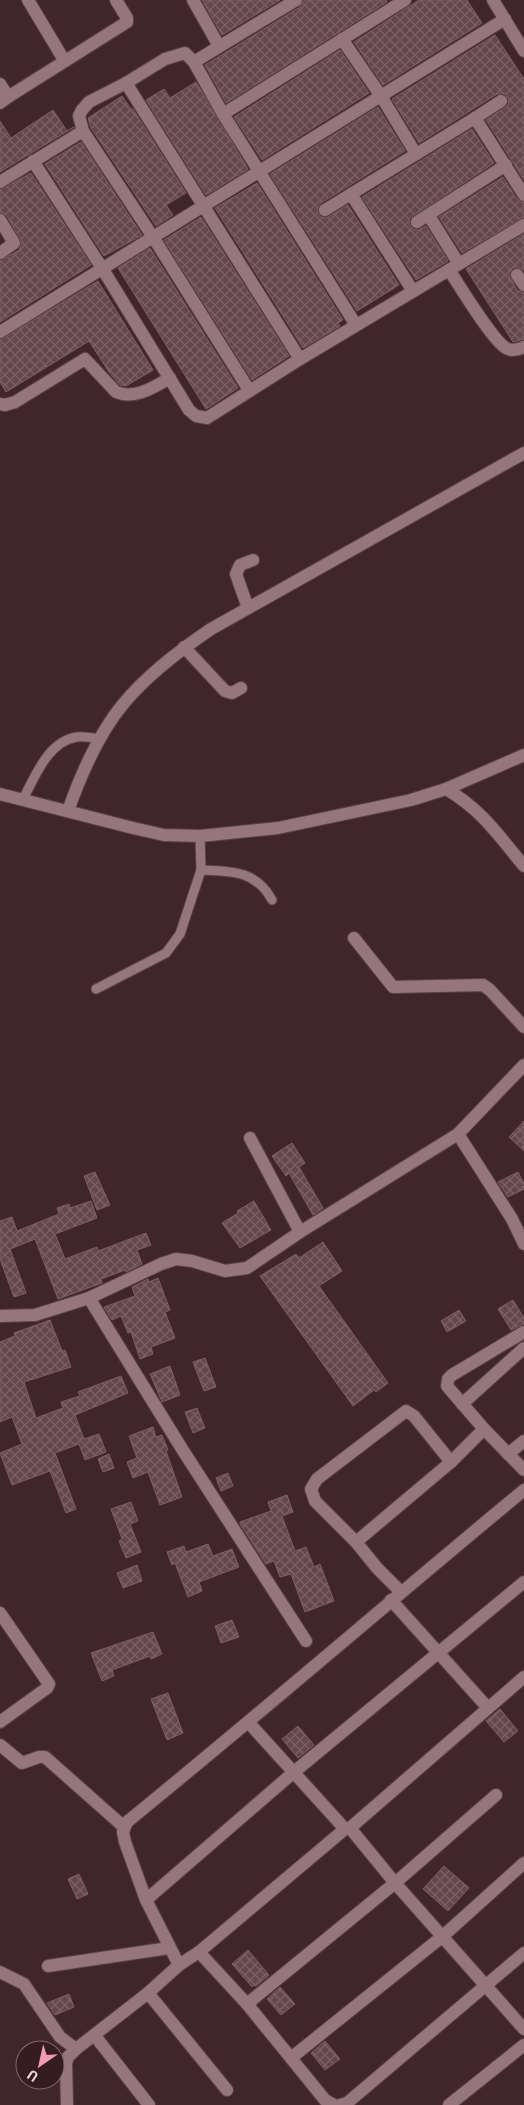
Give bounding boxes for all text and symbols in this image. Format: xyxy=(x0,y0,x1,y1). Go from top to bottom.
north arrow xyxy=(15,2040,65,2090)
text: U xyxy=(24,2067,41,2085)

